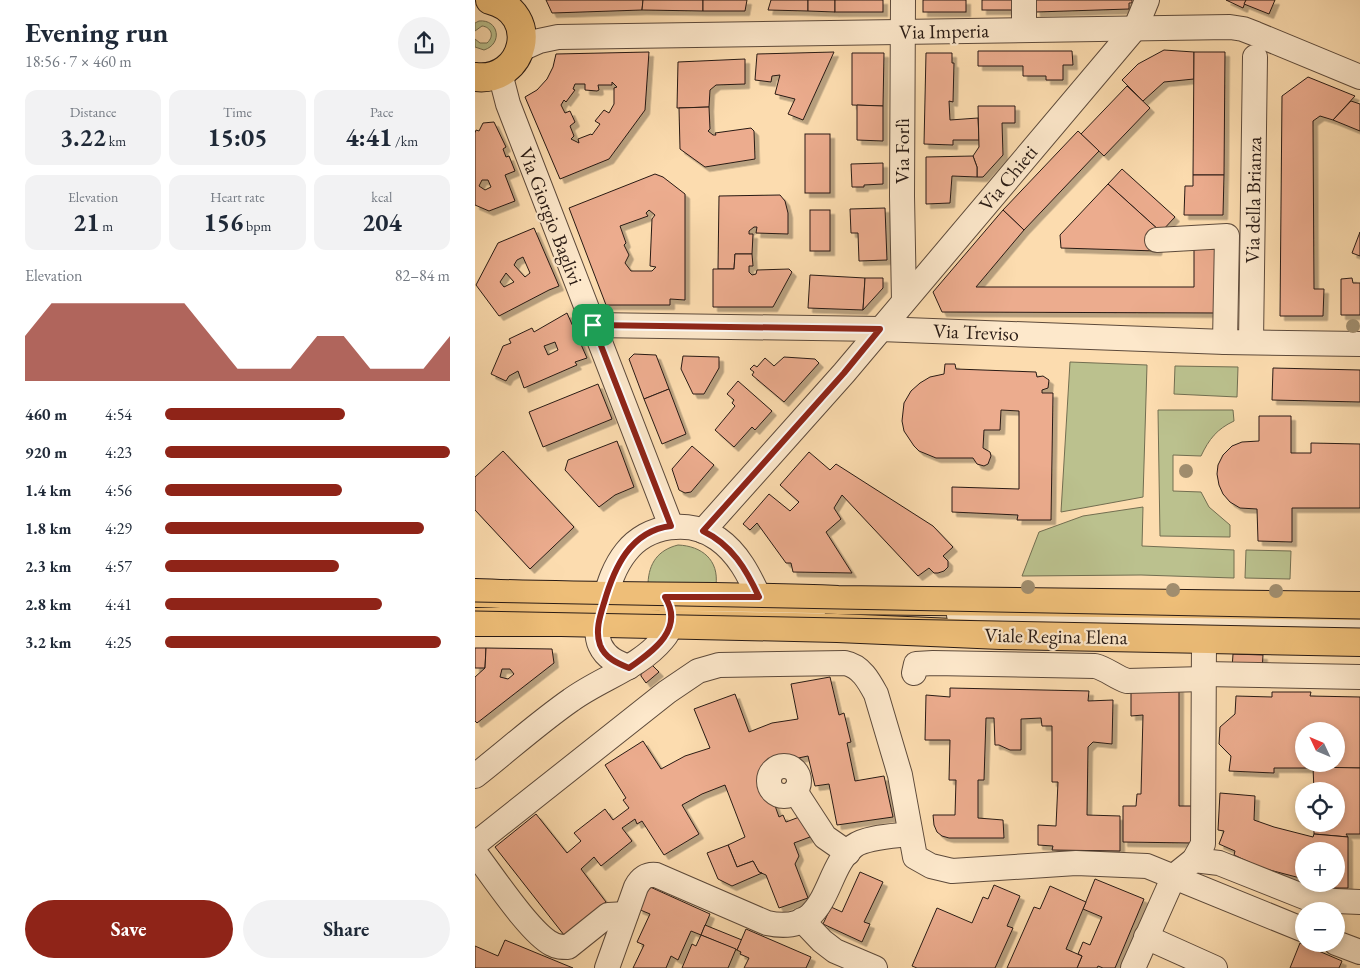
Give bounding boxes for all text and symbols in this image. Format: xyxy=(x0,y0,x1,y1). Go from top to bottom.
text: Evening run xyxy=(25,14,168,50)
button: share xyxy=(398,17,450,69)
street label: Via Imperia xyxy=(899,17,989,45)
text: 18:56 · 7 × 460 m xyxy=(25,51,132,72)
text: Distance xyxy=(70,103,117,121)
text: Time xyxy=(223,103,252,121)
text: Pace xyxy=(370,103,394,121)
street label: Via Forlì xyxy=(889,118,915,184)
text: 3.22 xyxy=(60,121,106,153)
text: 15:05 xyxy=(208,121,267,153)
text: 4:41 xyxy=(346,121,392,153)
text: km xyxy=(106,132,126,150)
text: /km xyxy=(392,132,418,150)
street label: Via della Brianza xyxy=(1239,136,1267,264)
street label: Via Chieti xyxy=(973,140,1043,216)
street label: Via Giorgio Baglivi xyxy=(513,144,589,289)
text: Elevation xyxy=(68,188,118,206)
text: Heart rate xyxy=(210,188,265,206)
text: kcal xyxy=(371,188,392,206)
text: 21 xyxy=(73,206,100,238)
text: 156 xyxy=(204,206,243,238)
text: 204 xyxy=(362,206,402,238)
text: m xyxy=(100,217,113,235)
text: bpm xyxy=(243,217,271,235)
text: Elevation xyxy=(25,265,83,286)
text: 82–84 m xyxy=(395,265,450,286)
pin xyxy=(572,304,614,346)
icon: arrive xyxy=(579,311,607,339)
street label: Via Treviso xyxy=(933,318,1019,346)
text: 460 m xyxy=(25,404,67,425)
text: 4:54 xyxy=(105,404,132,425)
text: 920 m xyxy=(25,442,67,463)
text: 4:23 xyxy=(105,442,132,463)
text: 1.4 km xyxy=(25,480,71,501)
text: 4:56 xyxy=(105,480,132,501)
text: 1.8 km xyxy=(25,518,71,539)
text: 4:29 xyxy=(105,518,132,539)
text: 2.3 km xyxy=(25,556,71,577)
text: 4:57 xyxy=(105,556,132,577)
text: 2.8 km xyxy=(25,594,71,615)
text: 4:41 xyxy=(105,594,132,615)
street label: Viale Regina Elena xyxy=(984,622,1128,650)
text: 3.2 km xyxy=(25,632,71,653)
text: 4:25 xyxy=(105,632,132,653)
north arrow xyxy=(1295,722,1345,772)
map controls xyxy=(1295,722,1345,952)
button: locate xyxy=(1295,782,1345,832)
button: + xyxy=(1295,842,1345,892)
button: Save xyxy=(25,900,233,958)
button: Share xyxy=(243,900,450,958)
button: − xyxy=(1295,902,1345,952)

